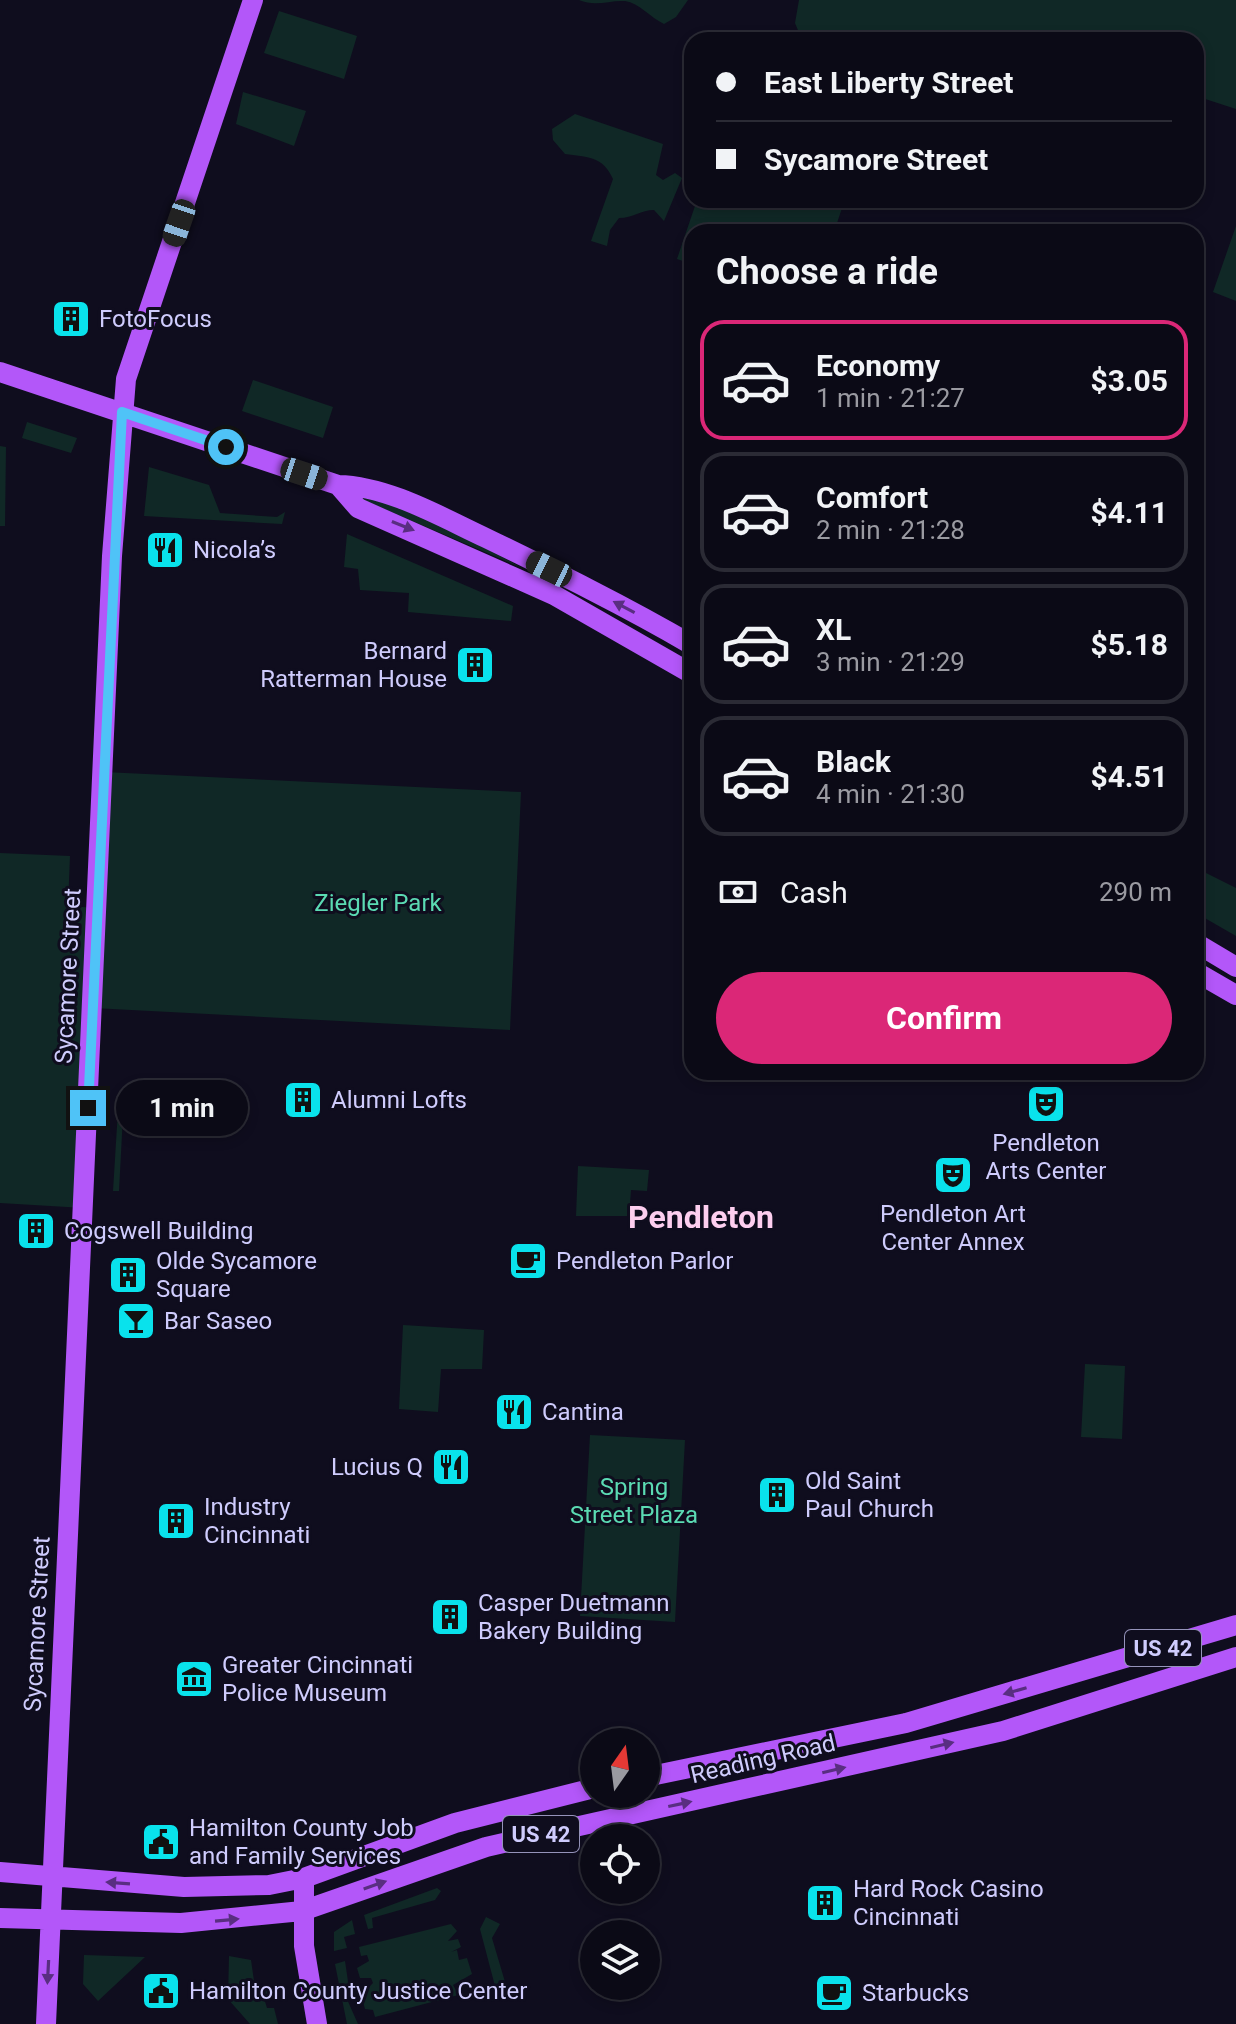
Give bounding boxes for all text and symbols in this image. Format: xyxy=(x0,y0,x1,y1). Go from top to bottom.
text: East Liberty Street xyxy=(764,65,1014,100)
text: Sycamore Street xyxy=(764,142,988,177)
car xyxy=(160,196,198,250)
text: Choose a ride xyxy=(716,251,938,293)
building icon: FotoFocus xyxy=(50,298,92,340)
place label: FotoFocus xyxy=(99,305,212,333)
icon: car xyxy=(720,344,792,416)
text: Economy xyxy=(816,348,940,383)
text: $3.05 xyxy=(1090,363,1168,398)
text: 1 min · 21:27 xyxy=(816,383,965,413)
route start xyxy=(208,429,244,465)
car xyxy=(277,455,331,493)
icon: car xyxy=(720,476,792,548)
text: Comfort xyxy=(816,480,928,515)
text: $4.11 xyxy=(1090,495,1168,530)
text: 2 min · 21:28 xyxy=(816,515,965,545)
one-way arrow xyxy=(391,520,415,533)
restaurant icon: Nicola’s xyxy=(144,529,186,571)
place label: Nicola’s xyxy=(193,536,276,564)
car xyxy=(522,548,576,590)
one-way arrow xyxy=(613,600,635,614)
icon: car xyxy=(720,608,792,680)
text: XL xyxy=(816,612,851,647)
text: $5.18 xyxy=(1090,627,1168,662)
place label: Bernard Ratterman House xyxy=(260,637,447,693)
building icon: Bernard Ratterman House xyxy=(454,644,496,686)
text: 3 min · 21:29 xyxy=(816,647,965,677)
icon: car xyxy=(720,740,792,812)
text: Black xyxy=(816,744,891,779)
text: $4.51 xyxy=(1090,759,1168,794)
text: 4 min · 21:30 xyxy=(816,779,965,809)
icon: cash xyxy=(716,870,760,914)
text: Cash xyxy=(780,875,848,910)
text: 290 m xyxy=(1099,877,1172,907)
street label: Sycamore Street xyxy=(49,887,87,1064)
park label: Ziegler Park xyxy=(314,889,443,917)
button: Confirm xyxy=(716,972,1172,1064)
building icon: Alumni Lofts xyxy=(282,1079,324,1121)
callout: 1 min xyxy=(116,1080,248,1136)
theatre icon: Pendleton Arts Center xyxy=(1025,1083,1067,1125)
place label: Alumni Lofts xyxy=(331,1086,467,1114)
route end xyxy=(70,1090,106,1126)
text: 1 min xyxy=(149,1093,215,1123)
place label: Pendleton Arts Center xyxy=(986,1129,1106,1185)
theatre icon: Pendleton Art Center Annex xyxy=(932,1154,974,1196)
district label: Pendleton xyxy=(628,1198,774,1236)
place label: Pendleton Art Center Annex xyxy=(880,1200,1026,1256)
building icon: Cogswell Building xyxy=(15,1210,57,1252)
place label: Cogswell Building xyxy=(64,1217,254,1245)
cafe icon: Pendleton Parlor xyxy=(507,1240,549,1282)
place label: Olde Sycamore Square xyxy=(156,1247,317,1303)
place label: Pendleton Parlor xyxy=(556,1247,733,1275)
building icon: Olde Sycamore Square xyxy=(107,1254,149,1296)
bar icon: Bar Saseo xyxy=(115,1300,157,1342)
place label: Bar Saseo xyxy=(164,1307,272,1335)
restaurant icon: Cantina xyxy=(493,1391,535,1433)
place label: Cantina xyxy=(542,1398,624,1426)
restaurant icon: Lucius Q xyxy=(430,1446,472,1488)
place label: Lucius Q xyxy=(331,1453,423,1481)
place label: Old Saint Paul Church xyxy=(805,1467,934,1523)
park label: Spring Street Plaza xyxy=(570,1473,698,1529)
building icon: Old Saint Paul Church xyxy=(756,1474,798,1516)
place label: Industry Cincinnati xyxy=(204,1493,310,1549)
building icon: Industry Cincinnati xyxy=(155,1500,197,1542)
street label: Sycamore Street xyxy=(18,1535,56,1712)
place label: Casper Duetmann Bakery Building xyxy=(478,1589,670,1645)
building icon: Casper Duetmann Bakery Building xyxy=(429,1596,471,1638)
road number: US 42 xyxy=(1125,1630,1201,1666)
place label: Greater Cincinnati Police Museum xyxy=(222,1651,413,1707)
museum icon: Greater Cincinnati Police Museum xyxy=(173,1658,215,1700)
one-way arrow xyxy=(1003,1685,1027,1698)
north arrow xyxy=(580,1728,660,1808)
map controls xyxy=(580,1728,660,2000)
street label: Reading Road xyxy=(688,1729,838,1789)
one-way arrow xyxy=(930,1738,955,1751)
one-way arrow xyxy=(821,1763,846,1776)
one-way arrow xyxy=(668,1797,693,1810)
place label: Hamilton County Job and Family Services xyxy=(189,1814,414,1870)
road number: US 42 xyxy=(503,1816,579,1852)
public building icon: Hamilton County Job and Family Services xyxy=(140,1821,182,1863)
button: locate xyxy=(580,1824,660,1904)
place label: Hard Rock Casino Cincinnati xyxy=(853,1875,1044,1931)
one-way arrow xyxy=(106,1876,131,1889)
one-way arrow xyxy=(363,1878,387,1890)
building icon: Hard Rock Casino Cincinnati xyxy=(804,1882,846,1924)
one-way arrow xyxy=(215,1913,240,1926)
button: layers xyxy=(580,1920,660,2000)
one-way arrow xyxy=(42,1960,55,1985)
public building icon: Hamilton County Justice Center xyxy=(140,1970,182,2012)
cafe icon: Starbucks xyxy=(813,1972,855,2014)
place label: Hamilton County Justice Center xyxy=(189,1977,527,2005)
place label: Starbucks xyxy=(862,1979,969,2007)

